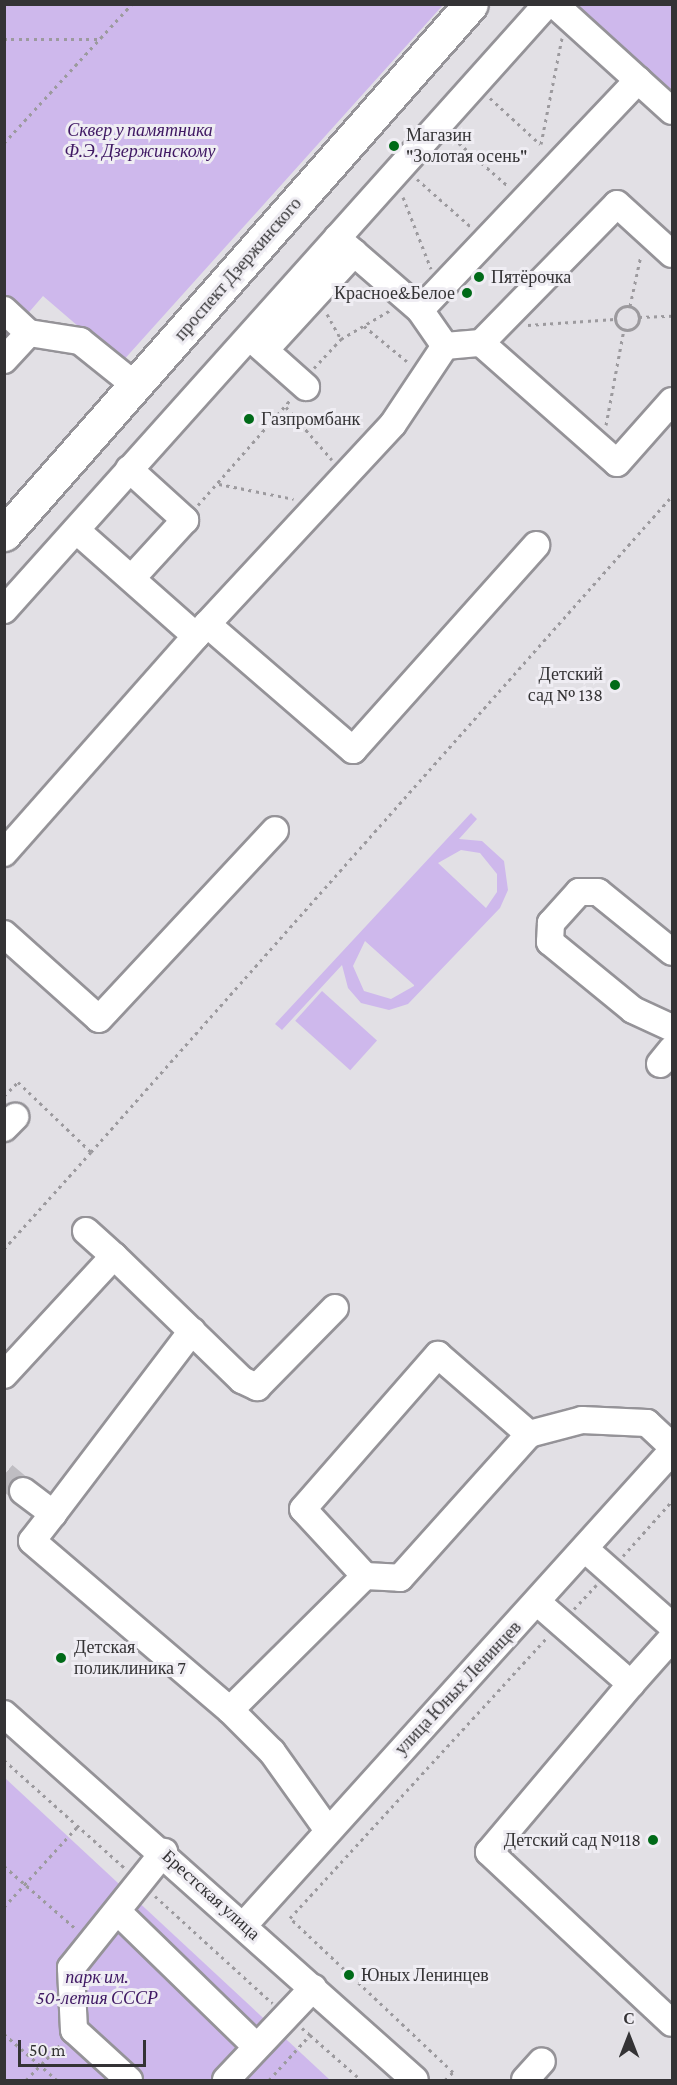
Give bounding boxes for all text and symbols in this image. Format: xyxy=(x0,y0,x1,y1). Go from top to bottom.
park label: Сквер у памятника Ф.Э. Дзержинскому xyxy=(65,120,215,162)
place label: Магазин "Золотая осень" xyxy=(406,125,527,168)
marker: Магазин "Золотая осень" xyxy=(387,139,401,153)
street label: проспект Дзержинского xyxy=(170,193,306,345)
place label: Пятёрочка xyxy=(491,266,571,288)
marker: Пятёрочка xyxy=(472,270,486,284)
place label: Красное&Белое xyxy=(334,282,455,304)
marker: Красное&Белое xyxy=(460,286,474,300)
place label: Газпромбанк xyxy=(261,408,360,430)
marker: Газпромбанк xyxy=(242,412,256,426)
place label: Детский сад № 138 xyxy=(528,664,603,706)
marker: Детский сад № 138 xyxy=(608,678,622,692)
street label: улица Юных Ленинцев xyxy=(390,1616,526,1760)
place label: Детская поликлиника 7 xyxy=(74,1637,186,1680)
marker: Детская поликлиника 7 xyxy=(52,1649,70,1667)
place label: Детский сад №118 xyxy=(504,1829,641,1851)
marker: Детский сад №118 xyxy=(646,1833,660,1847)
street label: Брестская улица xyxy=(158,1845,264,1945)
place label: Юных Ленинцев xyxy=(361,1964,489,1986)
park label: парк им. 50-летия СССР xyxy=(36,1967,158,2010)
marker: Юных Ленинцев xyxy=(342,1968,356,1982)
north arrow xyxy=(599,2007,659,2067)
text: С xyxy=(623,2010,635,2027)
scale bar xyxy=(21,2028,148,2066)
text: 50 m xyxy=(29,2040,66,2060)

